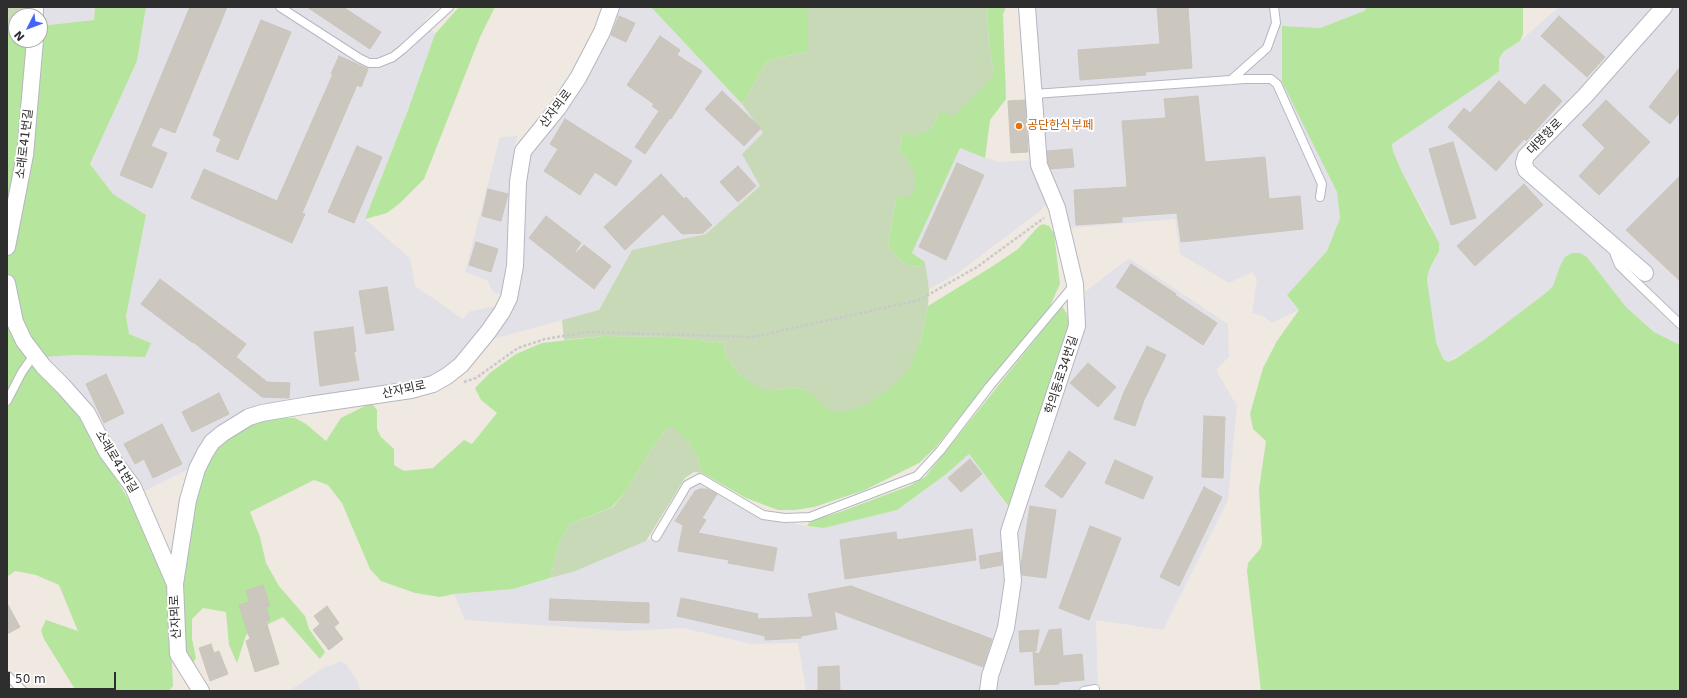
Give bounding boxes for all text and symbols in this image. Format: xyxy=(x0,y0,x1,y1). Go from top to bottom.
north arrow xyxy=(8,8,48,48)
text: N xyxy=(12,28,27,43)
street label: 산자뫼로 xyxy=(537,87,575,131)
street label: 소래로41번길 xyxy=(14,108,36,180)
street label: 대명항로 xyxy=(1524,116,1566,158)
place label: 공단한식부페 xyxy=(1027,119,1093,133)
marker: 공단한식부페 xyxy=(1014,121,1024,131)
street label: 학의동로34번길 xyxy=(1043,334,1081,416)
street label: 산자뫼로 xyxy=(381,378,427,402)
street label: 소래로41번길 xyxy=(92,428,140,496)
street label: 산자뫼로 xyxy=(168,595,184,639)
scale bar xyxy=(10,664,118,690)
text: 50 m xyxy=(15,672,46,686)

